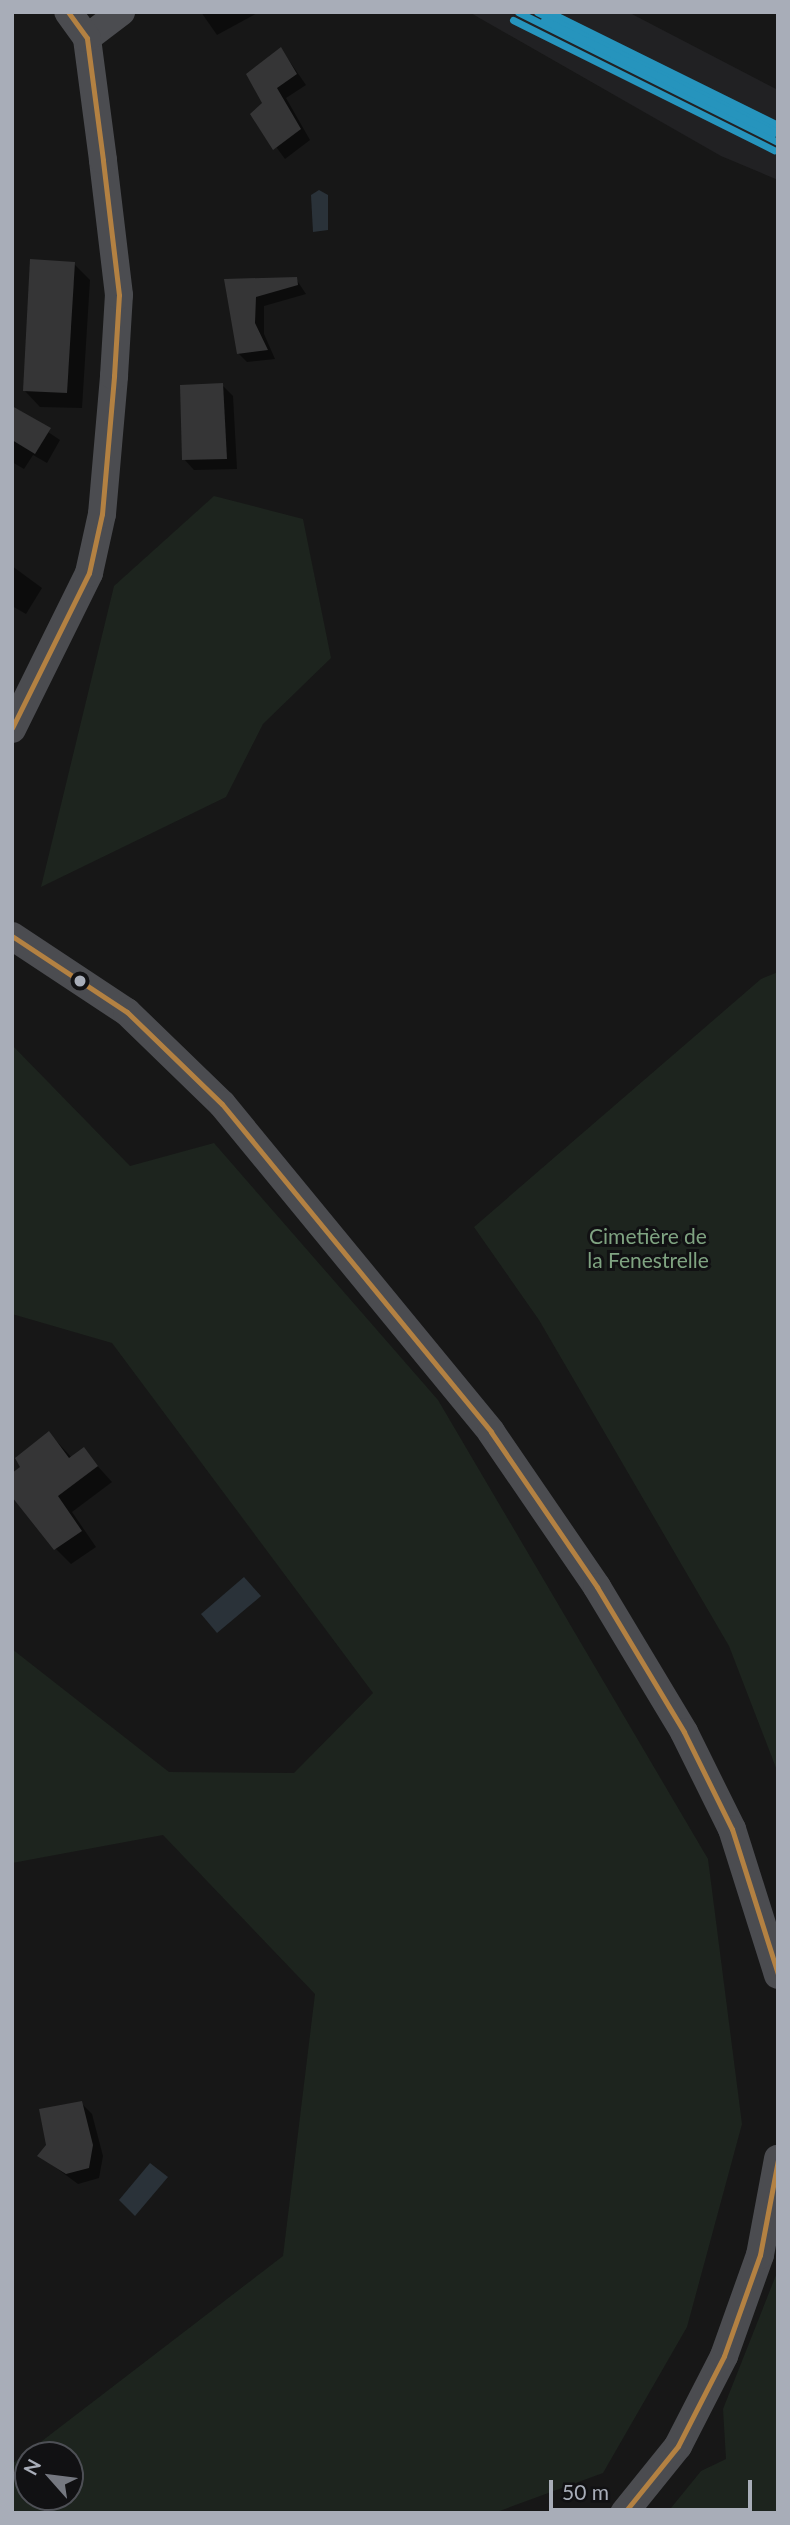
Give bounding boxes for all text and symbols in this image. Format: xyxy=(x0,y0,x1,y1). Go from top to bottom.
unlabelled marker xyxy=(73,974,87,988)
park label: Cimetière de la Fenestrelle xyxy=(587,1223,709,1273)
north arrow xyxy=(14,2441,84,2511)
text: N xyxy=(18,2455,45,2479)
scale bar xyxy=(552,2466,755,2510)
text: 50 m xyxy=(562,2479,609,2504)

